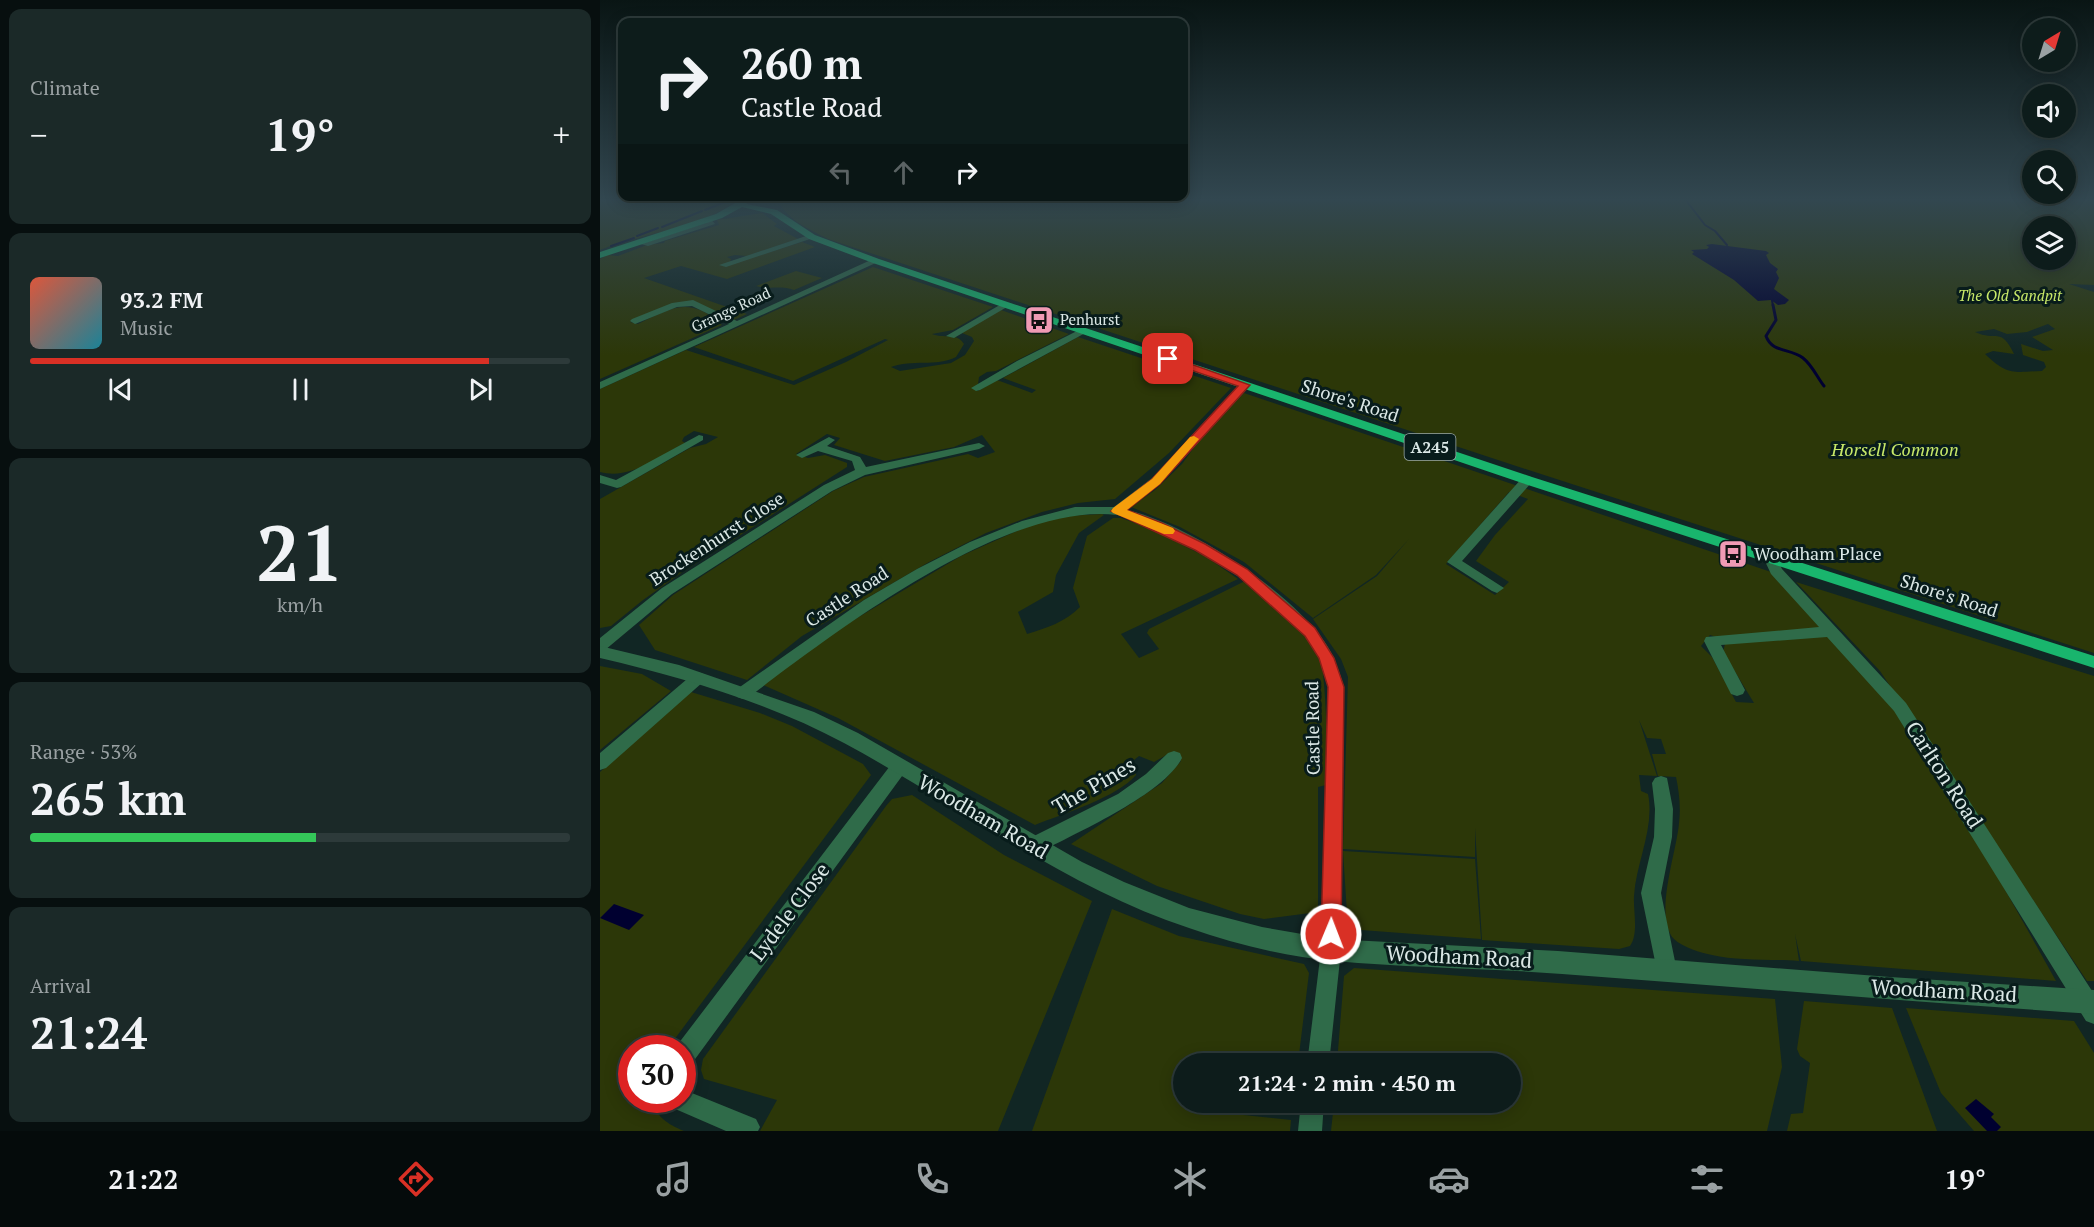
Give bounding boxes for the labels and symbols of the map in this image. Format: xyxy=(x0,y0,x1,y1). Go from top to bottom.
north arrow xyxy=(2022,18,2076,72)
street label: Grange Road xyxy=(688,282,773,336)
park label: The Old Sandpit xyxy=(1958,285,2063,305)
bus stop icon: Penhurst xyxy=(1023,304,1055,336)
place label: Penhurst xyxy=(1060,309,1121,329)
pin xyxy=(1142,333,1193,384)
street label: Shore's Road xyxy=(1298,373,1402,427)
road number: A245 xyxy=(1404,434,1456,460)
park label: Horsell Common xyxy=(1830,437,1959,461)
street label: Brockenhurst Close xyxy=(645,486,788,591)
bus stop icon: Woodham Place xyxy=(1717,538,1749,570)
place label: Woodham Place xyxy=(1754,541,1881,565)
street label: Castle Road xyxy=(800,560,892,632)
street label: Shore's Road xyxy=(1897,568,2001,622)
street label: Castle Road xyxy=(1299,681,1325,775)
street label: Carlton Road xyxy=(1900,716,1990,834)
street label: The Pines xyxy=(1047,750,1140,820)
street label: Woodham Road xyxy=(913,767,1054,865)
street label: Lydele Close xyxy=(743,856,835,966)
position arrow xyxy=(1299,902,1363,966)
street label: Woodham Road xyxy=(1385,938,1533,974)
street label: Woodham Road xyxy=(1870,972,2018,1008)
speed limit sign: 30 xyxy=(618,1035,696,1113)

